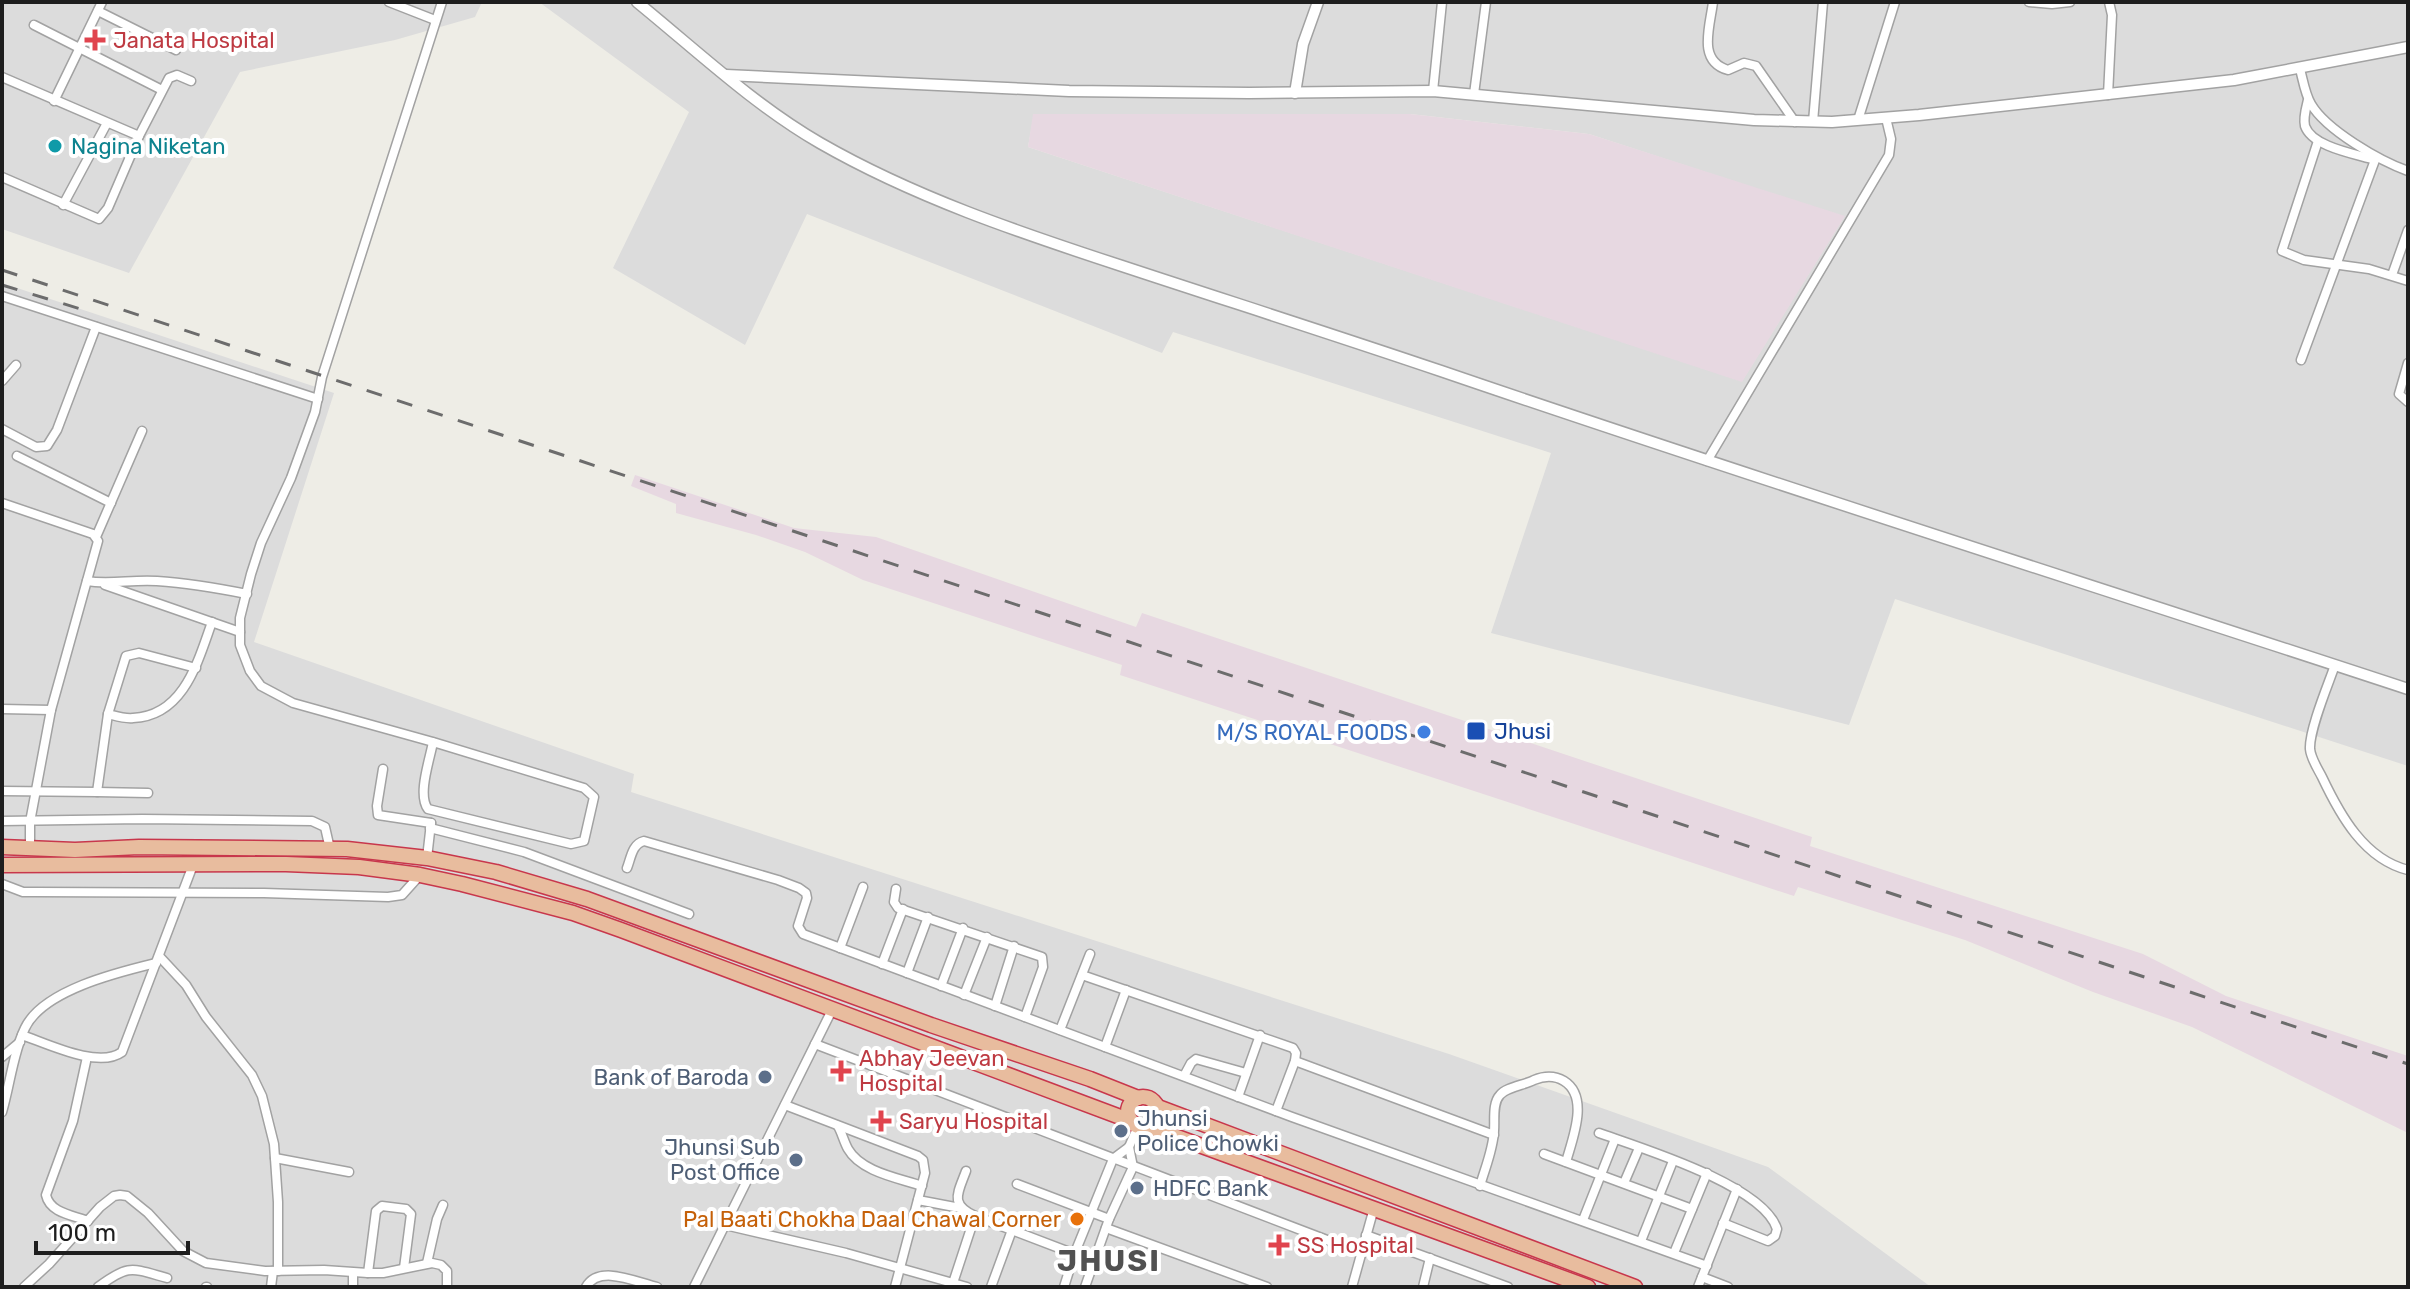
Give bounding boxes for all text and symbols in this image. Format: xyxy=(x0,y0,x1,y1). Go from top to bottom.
place label: Janata Hospital xyxy=(113,27,275,54)
marker: Janata Hospital xyxy=(84,29,106,51)
place label: Nagina Niketan xyxy=(71,133,226,160)
marker: Nagina Niketan xyxy=(46,137,64,155)
place label: Jhusi xyxy=(1494,718,1551,745)
place label: M/S ROYAL FOODS xyxy=(1217,719,1408,746)
marker: Jhusi xyxy=(1465,720,1487,742)
marker: M/S ROYAL FOODS xyxy=(1415,723,1433,741)
place label: Abhay Jeevan Hospital xyxy=(859,1045,1005,1097)
marker: Abhay Jeevan Hospital xyxy=(830,1060,852,1082)
place label: Bank of Baroda xyxy=(594,1064,749,1091)
marker: Bank of Baroda xyxy=(756,1068,774,1086)
place label: Jhunsi Police Chowki xyxy=(1137,1105,1279,1157)
place label: Saryu Hospital xyxy=(899,1108,1048,1135)
marker: Saryu Hospital xyxy=(870,1110,892,1132)
marker: Jhunsi Police Chowki xyxy=(1112,1122,1130,1140)
place label: Jhunsi Sub Post Office xyxy=(664,1134,780,1186)
marker: Jhunsi Sub Post Office xyxy=(787,1151,805,1169)
place label: HDFC Bank xyxy=(1153,1175,1269,1202)
marker: HDFC Bank xyxy=(1128,1179,1146,1197)
scale bar xyxy=(36,1205,188,1255)
place label: Pal Baati Chokha Daal Chawal Corner xyxy=(683,1206,1062,1233)
marker: Pal Baati Chokha Daal Chawal Corner xyxy=(1068,1210,1086,1228)
text: 100 m xyxy=(48,1219,116,1247)
place label: SS Hospital xyxy=(1297,1232,1414,1259)
marker: SS Hospital xyxy=(1268,1234,1290,1256)
district label: JHUSI xyxy=(1057,1243,1161,1279)

